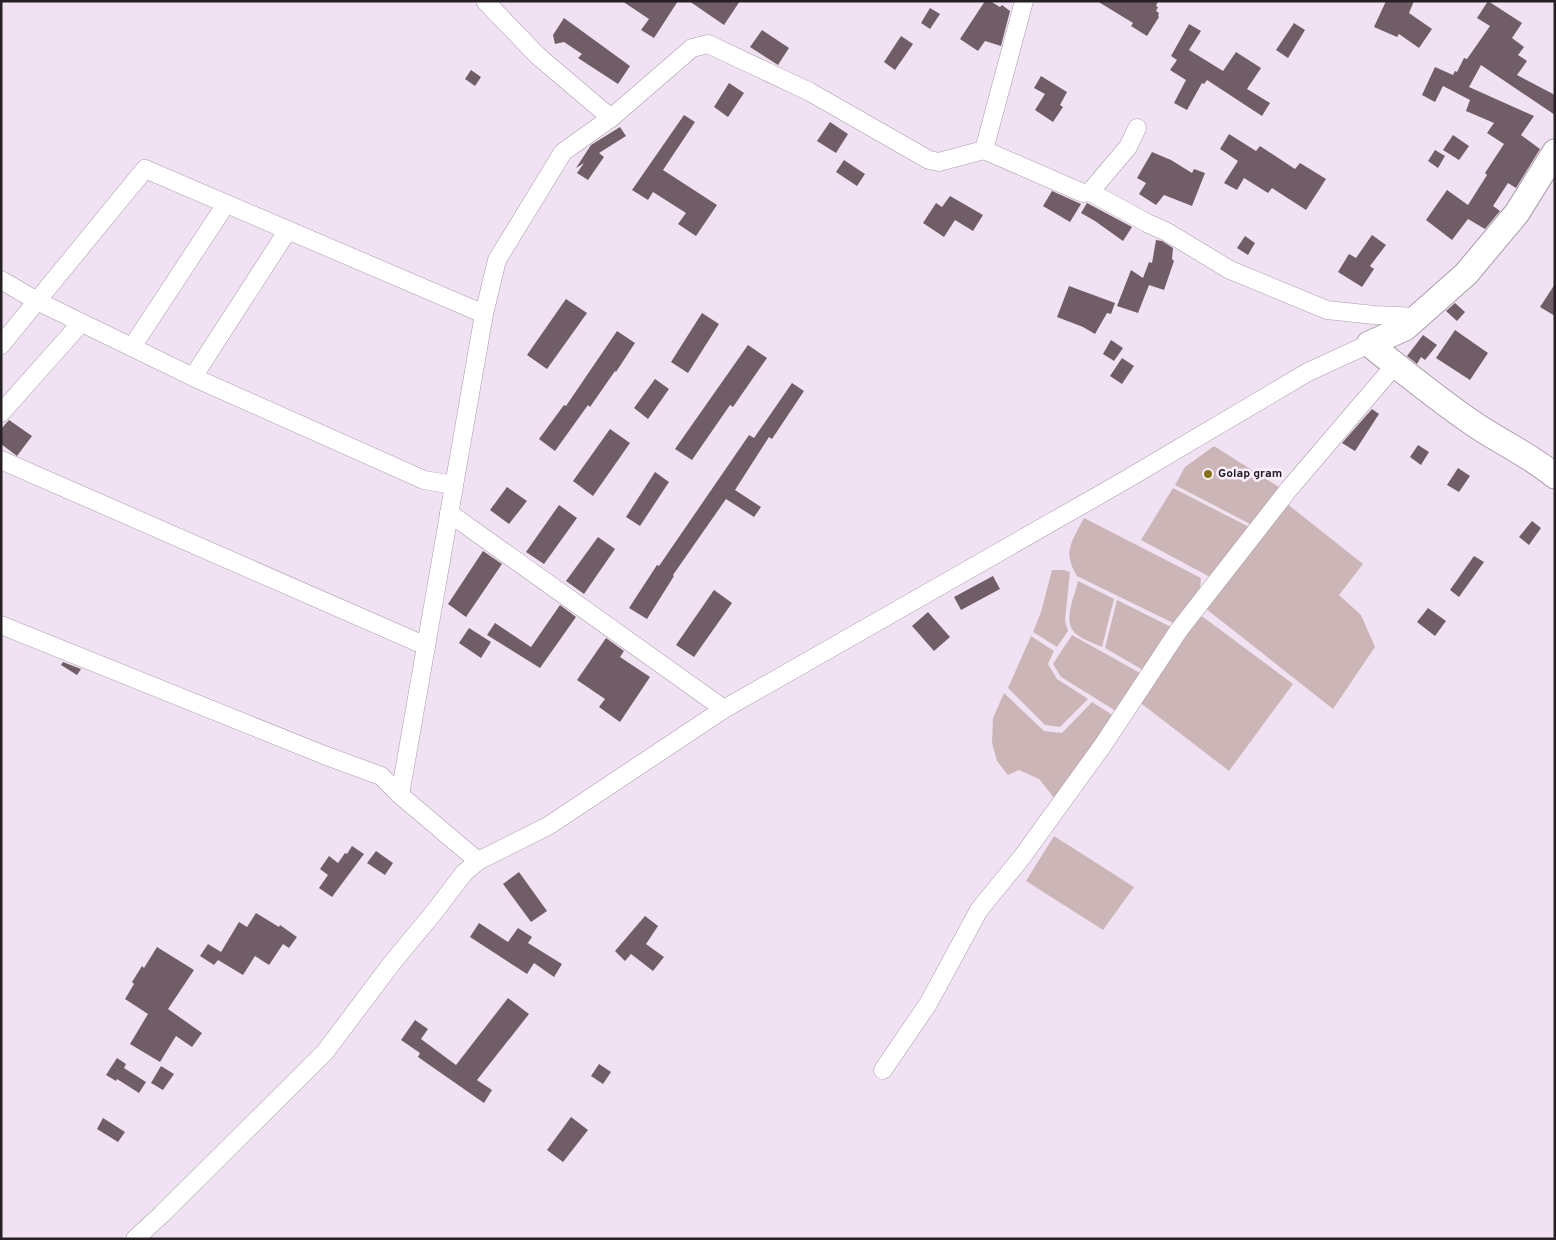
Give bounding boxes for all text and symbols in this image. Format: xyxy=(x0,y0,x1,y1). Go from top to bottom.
place label: Golap gram xyxy=(1218,466,1282,482)
marker: Golap gram xyxy=(1202,468,1214,480)

